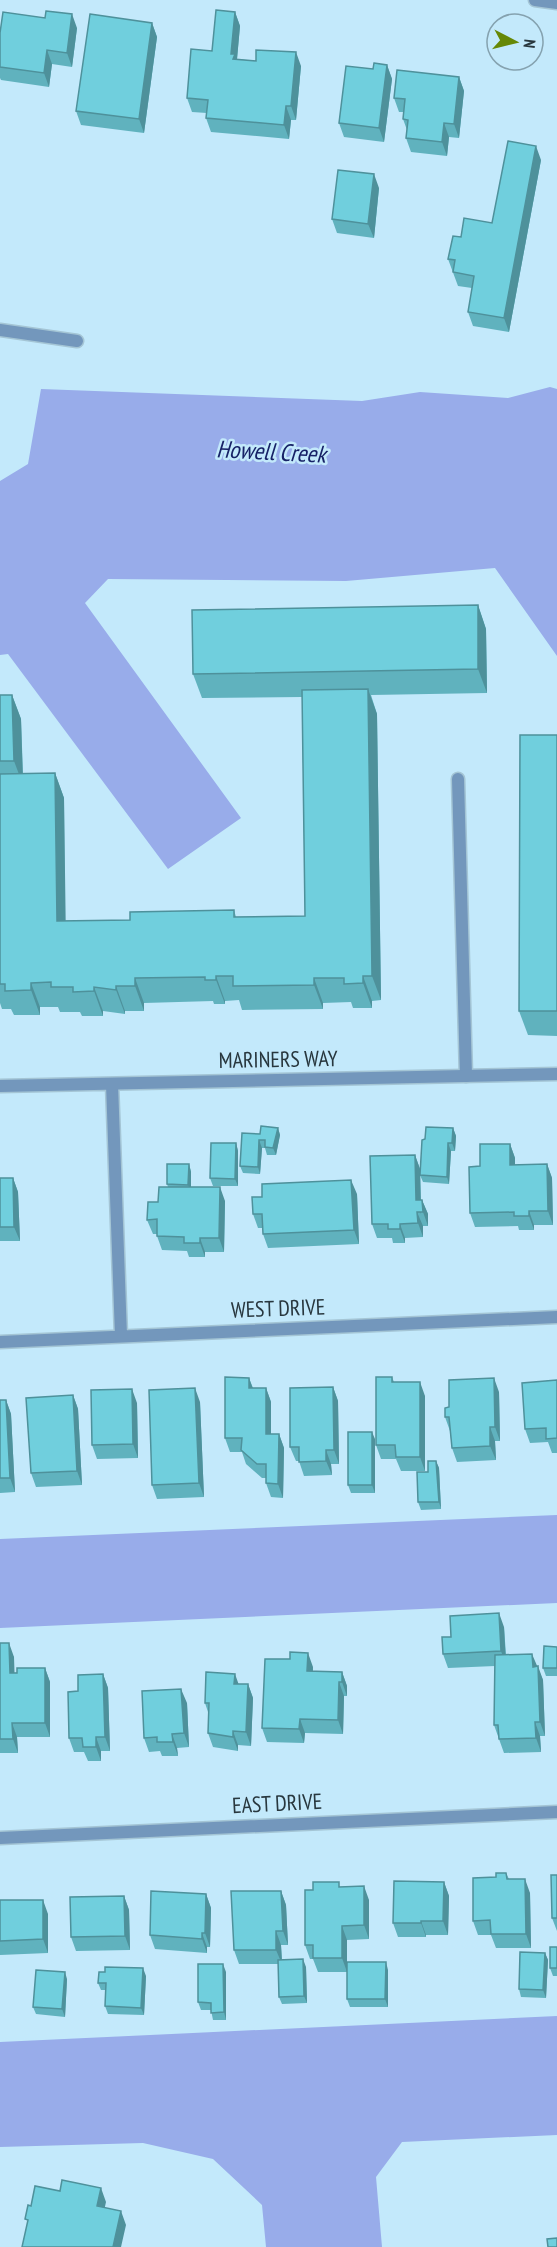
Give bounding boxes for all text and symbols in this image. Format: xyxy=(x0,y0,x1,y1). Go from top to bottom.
north arrow xyxy=(485,12,545,72)
text: N xyxy=(519,38,540,49)
water label: Howell Creek xyxy=(216,433,329,470)
street label: MARINERS WAY xyxy=(218,1044,338,1074)
street label: WEST DRIVE xyxy=(230,1292,326,1324)
street label: EAST DRIVE xyxy=(231,1787,323,1819)

